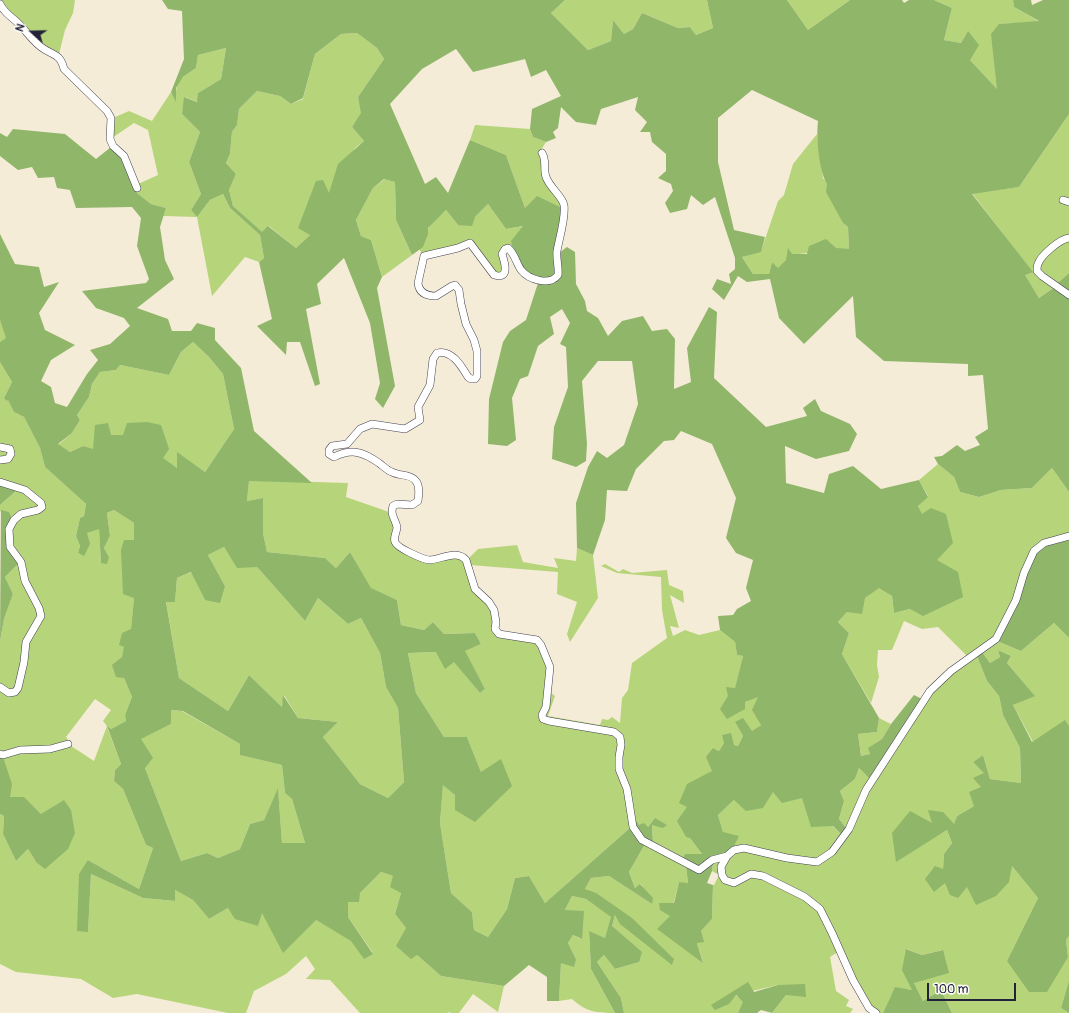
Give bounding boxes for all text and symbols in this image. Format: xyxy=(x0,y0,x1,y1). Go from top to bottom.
north arrow xyxy=(12,12,52,52)
text: N xyxy=(13,22,28,33)
scale bar xyxy=(929,975,1018,1001)
text: 100 m xyxy=(934,982,968,997)

